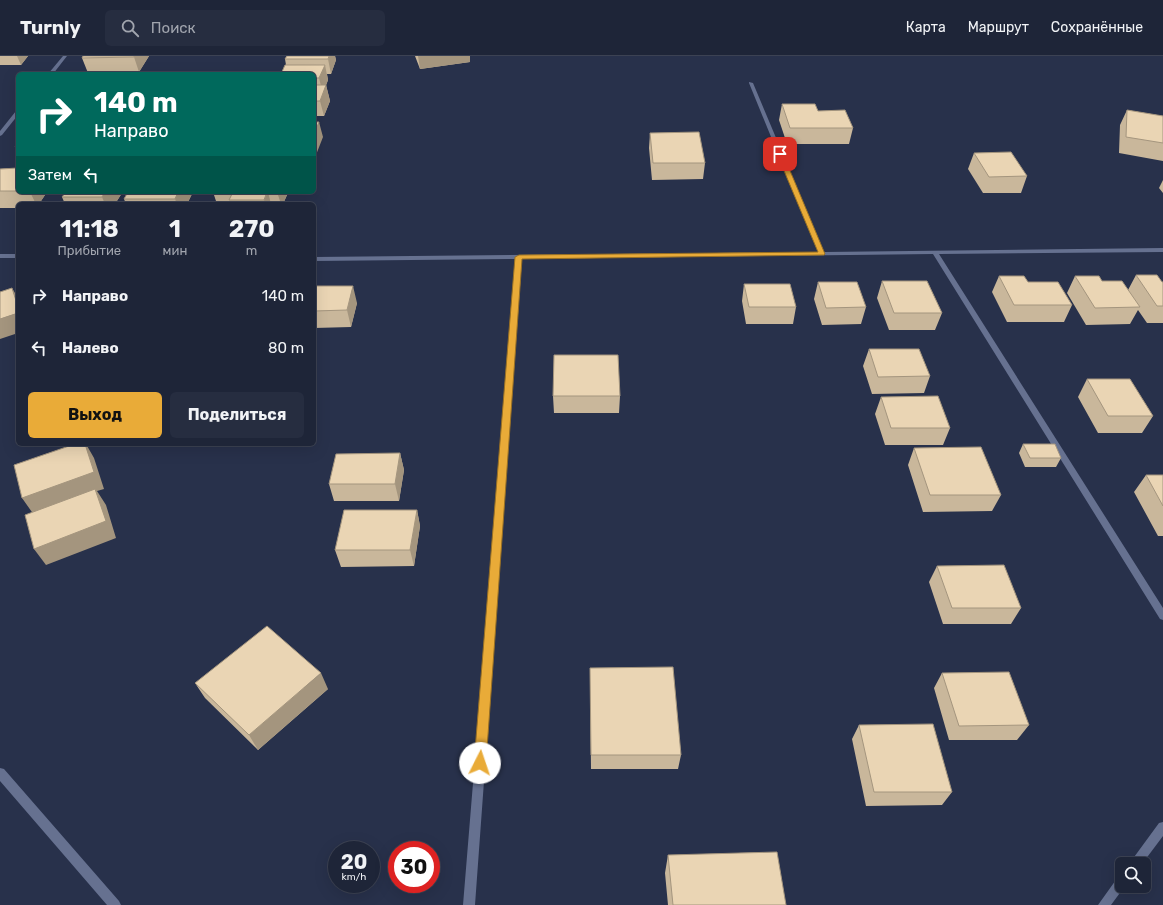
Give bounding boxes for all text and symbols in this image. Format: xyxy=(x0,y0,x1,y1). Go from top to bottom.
search box xyxy=(105,10,385,46)
text: Turnly xyxy=(20,16,81,39)
icon: search xyxy=(119,17,141,39)
text: Поиск xyxy=(151,19,196,37)
text: Карта xyxy=(906,19,946,36)
text: Маршрут xyxy=(968,19,1029,36)
text: Сохранённые xyxy=(1051,19,1143,36)
text: 140 m xyxy=(94,86,178,119)
icon: right xyxy=(28,88,80,140)
text: Направо xyxy=(94,120,169,142)
pin xyxy=(763,137,797,171)
icon: arrive xyxy=(769,143,791,165)
icon: left xyxy=(80,164,102,186)
text: Затем xyxy=(28,166,72,184)
text: 11:18 xyxy=(60,215,119,243)
text: 1 xyxy=(169,215,181,243)
text: 270 xyxy=(229,215,274,243)
text: Прибытие xyxy=(58,243,121,258)
text: мин xyxy=(163,243,187,258)
text: m xyxy=(246,243,257,258)
icon: right xyxy=(28,285,50,307)
text: Направо xyxy=(62,287,128,305)
text: 140 m xyxy=(262,287,304,305)
icon: left xyxy=(28,337,50,359)
text: Налево xyxy=(62,339,119,357)
text: 80 m xyxy=(268,339,304,357)
button: Выход xyxy=(28,392,162,438)
button: Поделиться xyxy=(170,392,304,438)
position arrow xyxy=(459,742,501,784)
speed limit sign: 30 xyxy=(388,841,440,893)
text: 20 xyxy=(341,850,367,874)
map controls xyxy=(1115,857,1151,893)
button: search xyxy=(1115,857,1151,893)
text: km/h xyxy=(342,871,366,883)

